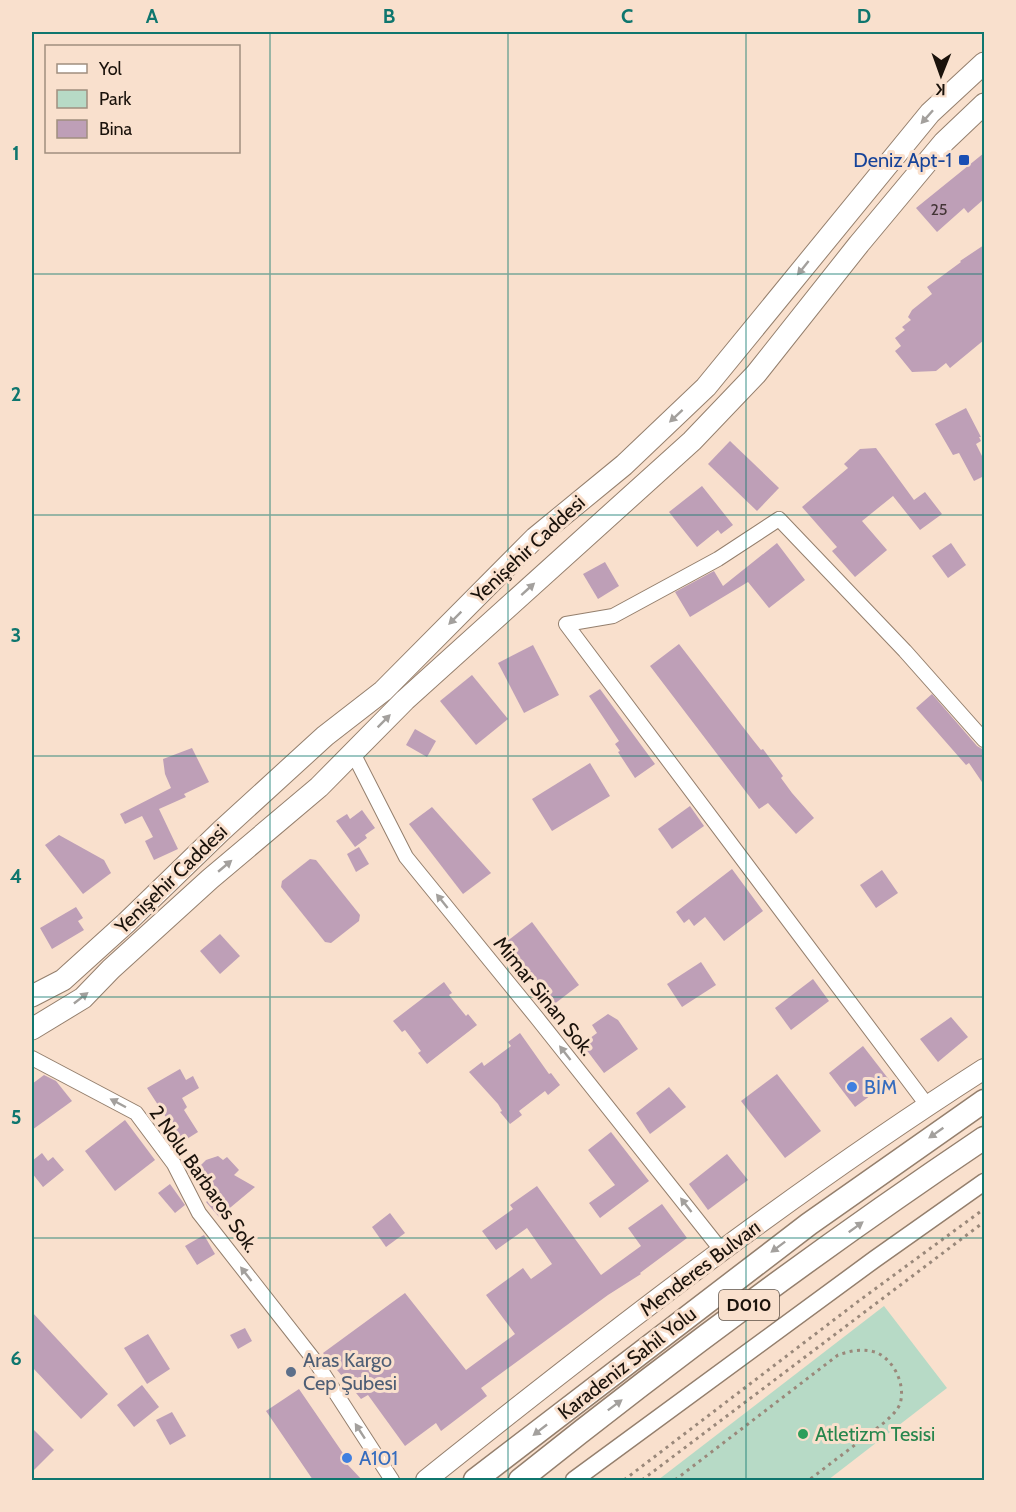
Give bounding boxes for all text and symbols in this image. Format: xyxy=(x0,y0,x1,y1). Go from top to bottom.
text: A xyxy=(146,4,159,28)
text: B xyxy=(383,4,395,28)
text: C xyxy=(621,4,633,28)
text: D xyxy=(857,4,871,28)
legend xyxy=(45,45,240,153)
north arrow xyxy=(911,45,971,105)
text: Yol xyxy=(98,58,123,80)
text: K xyxy=(936,80,946,99)
text: Park xyxy=(99,88,132,110)
one-way arrow xyxy=(921,109,934,124)
text: Bina xyxy=(99,118,133,140)
text: 1 xyxy=(12,141,20,165)
place label: Deniz Apt-1 xyxy=(853,148,952,172)
marker: Deniz Apt-1 xyxy=(957,153,971,167)
house number: 25 xyxy=(930,200,948,219)
one-way arrow xyxy=(796,260,809,276)
text: 2 xyxy=(11,382,21,406)
one-way arrow xyxy=(669,408,683,422)
street label: Yenişehir Caddesi xyxy=(465,490,590,608)
one-way arrow xyxy=(520,582,535,596)
one-way arrow xyxy=(448,610,462,624)
text: 3 xyxy=(11,623,21,647)
one-way arrow xyxy=(377,715,391,729)
street label: Yenişehir Caddesi xyxy=(109,819,232,939)
one-way arrow xyxy=(217,860,233,873)
text: 4 xyxy=(10,864,22,888)
one-way arrow xyxy=(436,894,449,909)
street label: Mimar Sinan Sok. xyxy=(489,932,599,1060)
one-way arrow xyxy=(73,992,88,1004)
one-way arrow xyxy=(559,1045,571,1060)
place label: BİM xyxy=(864,1075,897,1099)
marker: BİM xyxy=(845,1080,859,1094)
one-way arrow xyxy=(109,1099,126,1108)
street label: 2 Nolu Barbaros Sok. xyxy=(144,1101,264,1257)
text: 5 xyxy=(11,1105,21,1129)
one-way arrow xyxy=(928,1128,944,1139)
one-way arrow xyxy=(680,1198,692,1213)
street label: Menderes Bulvarı xyxy=(635,1215,765,1321)
one-way arrow xyxy=(849,1221,864,1233)
one-way arrow xyxy=(770,1241,785,1253)
one-way arrow xyxy=(240,1266,252,1281)
road number: D010 xyxy=(719,1290,779,1320)
street label: Karadeniz Sahil Yolu xyxy=(553,1302,701,1424)
text: 6 xyxy=(10,1346,22,1370)
place label: Aras Kargo Cep Şubesi xyxy=(303,1348,397,1395)
marker: Aras Kargo Cep Şubesi xyxy=(284,1365,298,1379)
one-way arrow xyxy=(606,1399,622,1411)
place label: Atletizm Tesisi xyxy=(815,1422,935,1446)
one-way arrow xyxy=(355,1423,366,1439)
one-way arrow xyxy=(532,1424,548,1436)
marker: Atletizm Tesisi xyxy=(796,1427,810,1441)
place label: A101 xyxy=(359,1446,398,1470)
marker: A101 xyxy=(340,1451,354,1465)

